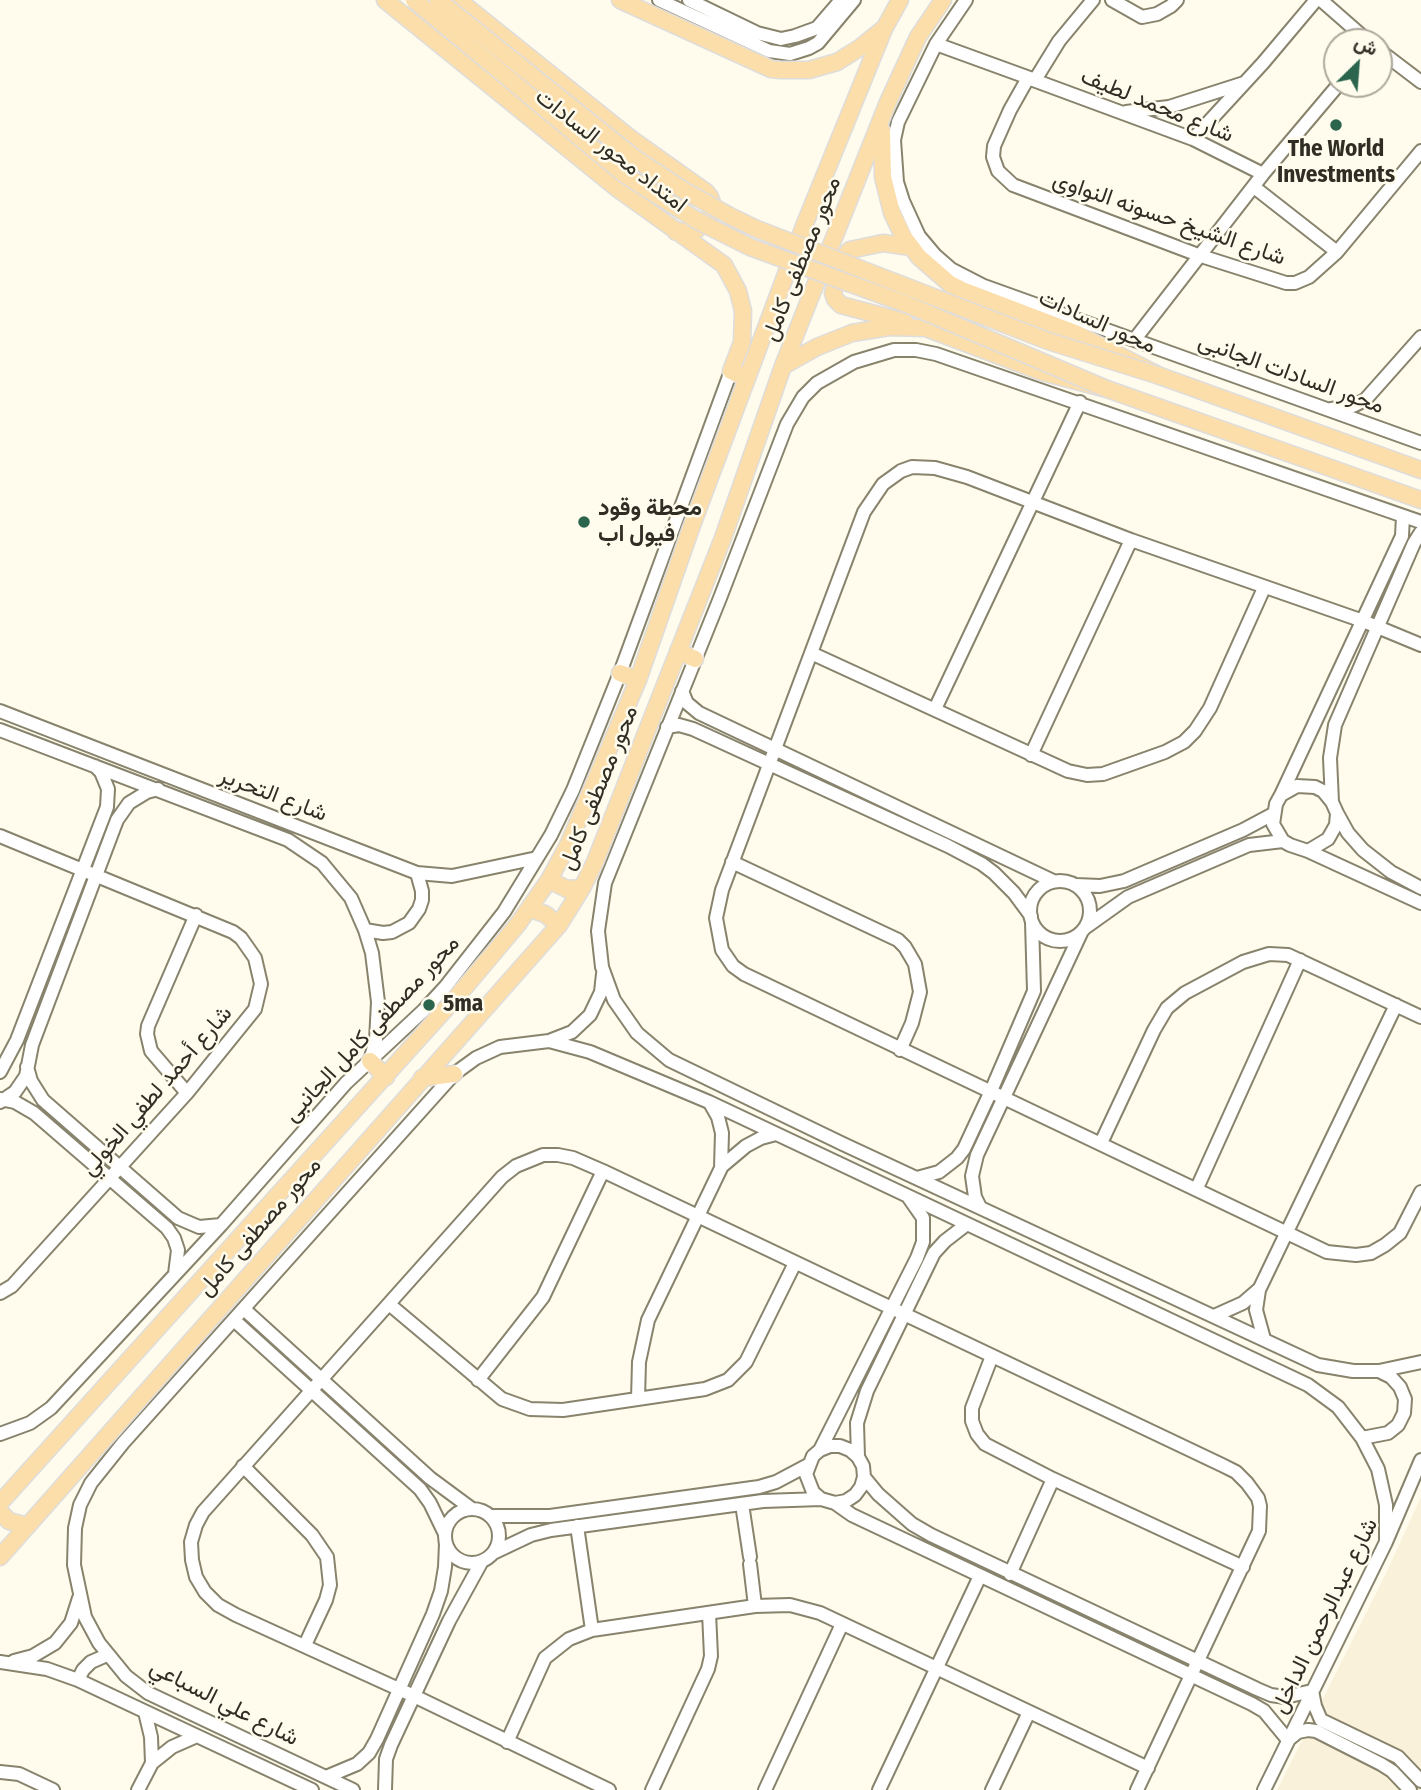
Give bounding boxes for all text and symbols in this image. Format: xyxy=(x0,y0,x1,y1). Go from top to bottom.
north arrow xyxy=(1323,28,1393,98)
text: ش xyxy=(1351,30,1381,61)
street label: شارع محمد لطيف xyxy=(1077,63,1237,149)
street label: امتداد محور السادات xyxy=(530,83,692,219)
marker: The World Investments xyxy=(1328,117,1344,133)
place label: The World Investments xyxy=(1277,136,1395,190)
street label: شارع الشيخ حسونه النواوى xyxy=(1049,166,1289,272)
street label: محور مصطفى كامل xyxy=(756,173,848,345)
street label: محور السادات xyxy=(1034,284,1160,360)
street label: محور السادات الجانبى xyxy=(1194,328,1388,420)
place label: محطة وقود فيول اب xyxy=(598,495,702,549)
marker: محطة وقود فيول اب xyxy=(576,514,592,530)
street label: محور مصطفى كامل xyxy=(553,702,645,874)
street label: شارع التحرير xyxy=(215,762,331,828)
street label: محور مصطفى كامل الجانبى xyxy=(278,930,466,1128)
place label: 5ma xyxy=(443,991,483,1019)
marker: 5ma xyxy=(421,997,437,1013)
street label: شارع أحمد لطفي الخولي xyxy=(76,1000,238,1182)
street label: محور مصطفى كامل xyxy=(192,1152,328,1302)
street label: شارع عبدالرحمن الداخل xyxy=(1266,1514,1384,1718)
street label: شارع علي السباعي xyxy=(145,1654,303,1752)

